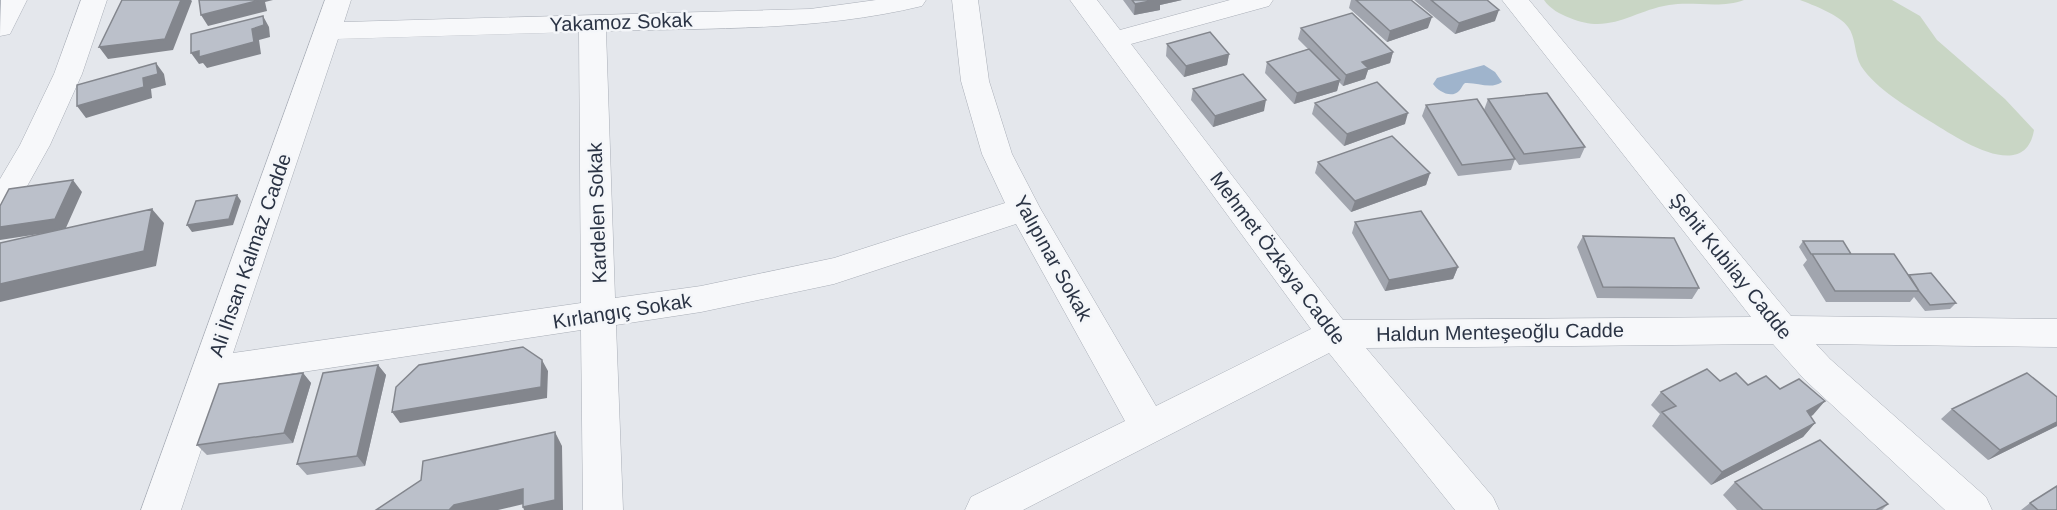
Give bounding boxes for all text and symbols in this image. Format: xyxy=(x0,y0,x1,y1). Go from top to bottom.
street label: Yakamoz Sokak xyxy=(549,8,694,35)
street label: Kardelen Sokak xyxy=(584,141,610,284)
street label: Ali İhsan Kalmaz Cadde xyxy=(205,151,295,359)
street label: Mehmet Özkaya Cadde xyxy=(1206,167,1350,349)
street label: Şehit Kubilay Cadde xyxy=(1665,189,1797,343)
street label: Yalıpınar Sokak xyxy=(1010,192,1097,325)
street label: Kırlangıç Sokak xyxy=(551,289,694,333)
street label: Haldun Menteşeoğlu Cadde xyxy=(1376,319,1624,345)

